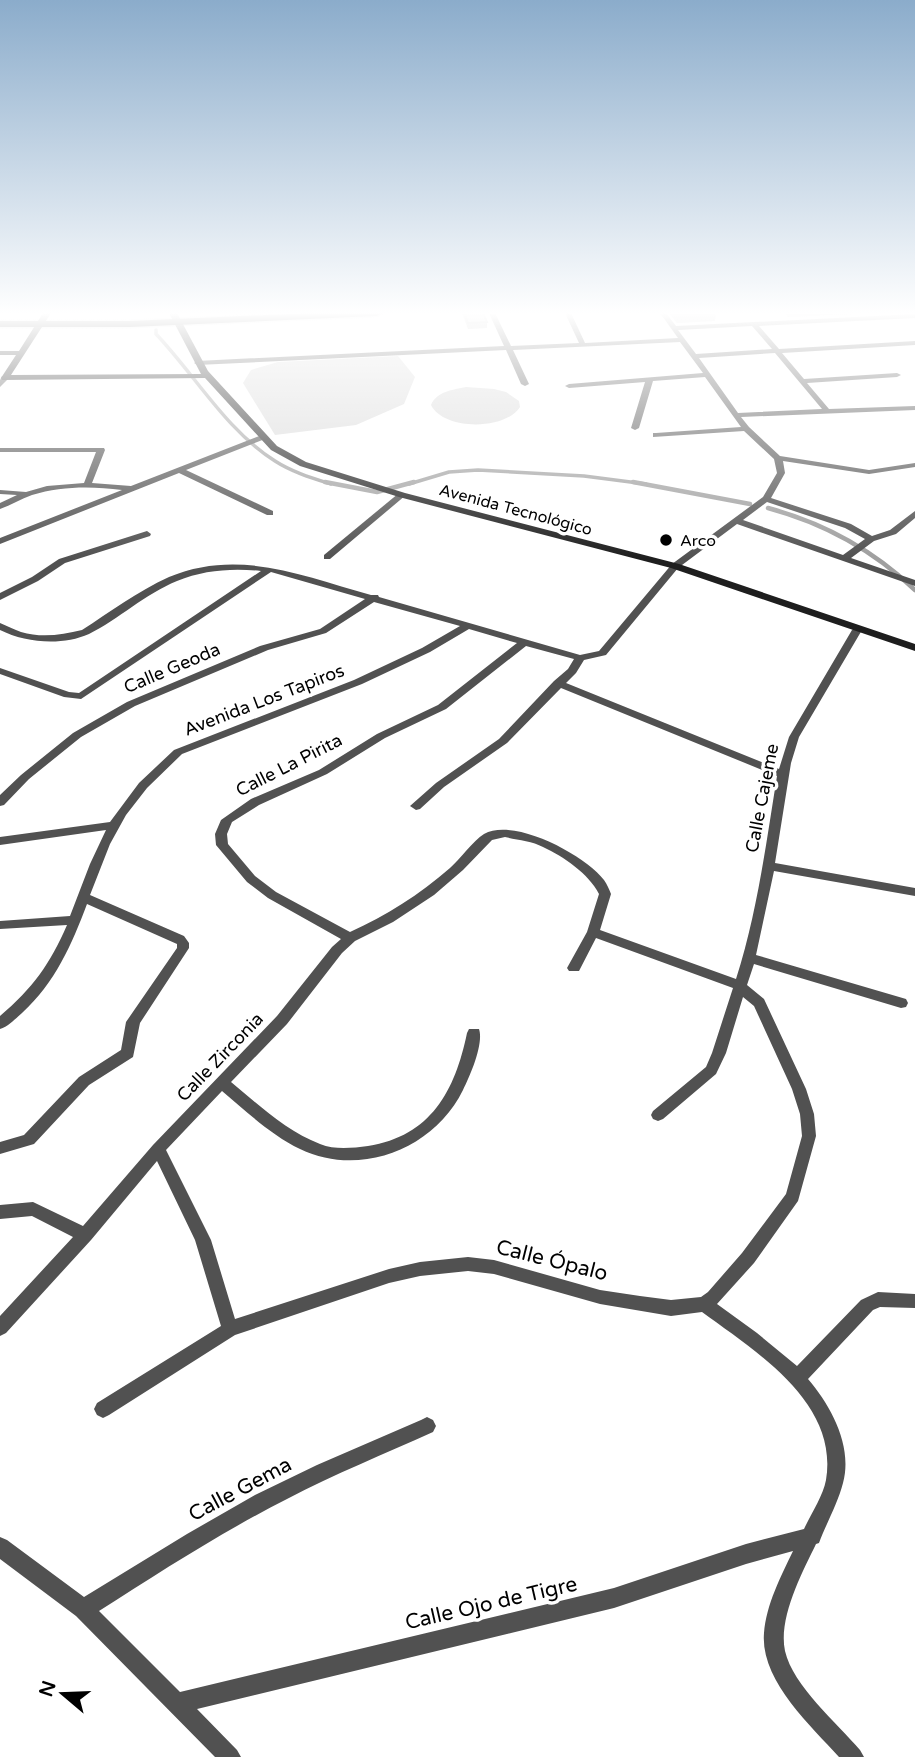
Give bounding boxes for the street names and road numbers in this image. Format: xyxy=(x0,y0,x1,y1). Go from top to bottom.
street label: Avenida Tecnológico xyxy=(437,480,594,540)
street label: Calle Geoda xyxy=(120,638,224,698)
street label: Avenida Los Tapiros xyxy=(181,659,347,741)
street label: Calle La Pirita xyxy=(232,729,346,801)
street label: Calle Cajeme xyxy=(741,742,783,854)
street label: Calle Zirconia xyxy=(172,1008,268,1106)
street label: Calle Ópalo xyxy=(493,1235,610,1286)
street label: Calle Gema xyxy=(184,1452,296,1527)
street label: Calle Ojo de Tigre xyxy=(403,1572,580,1635)

